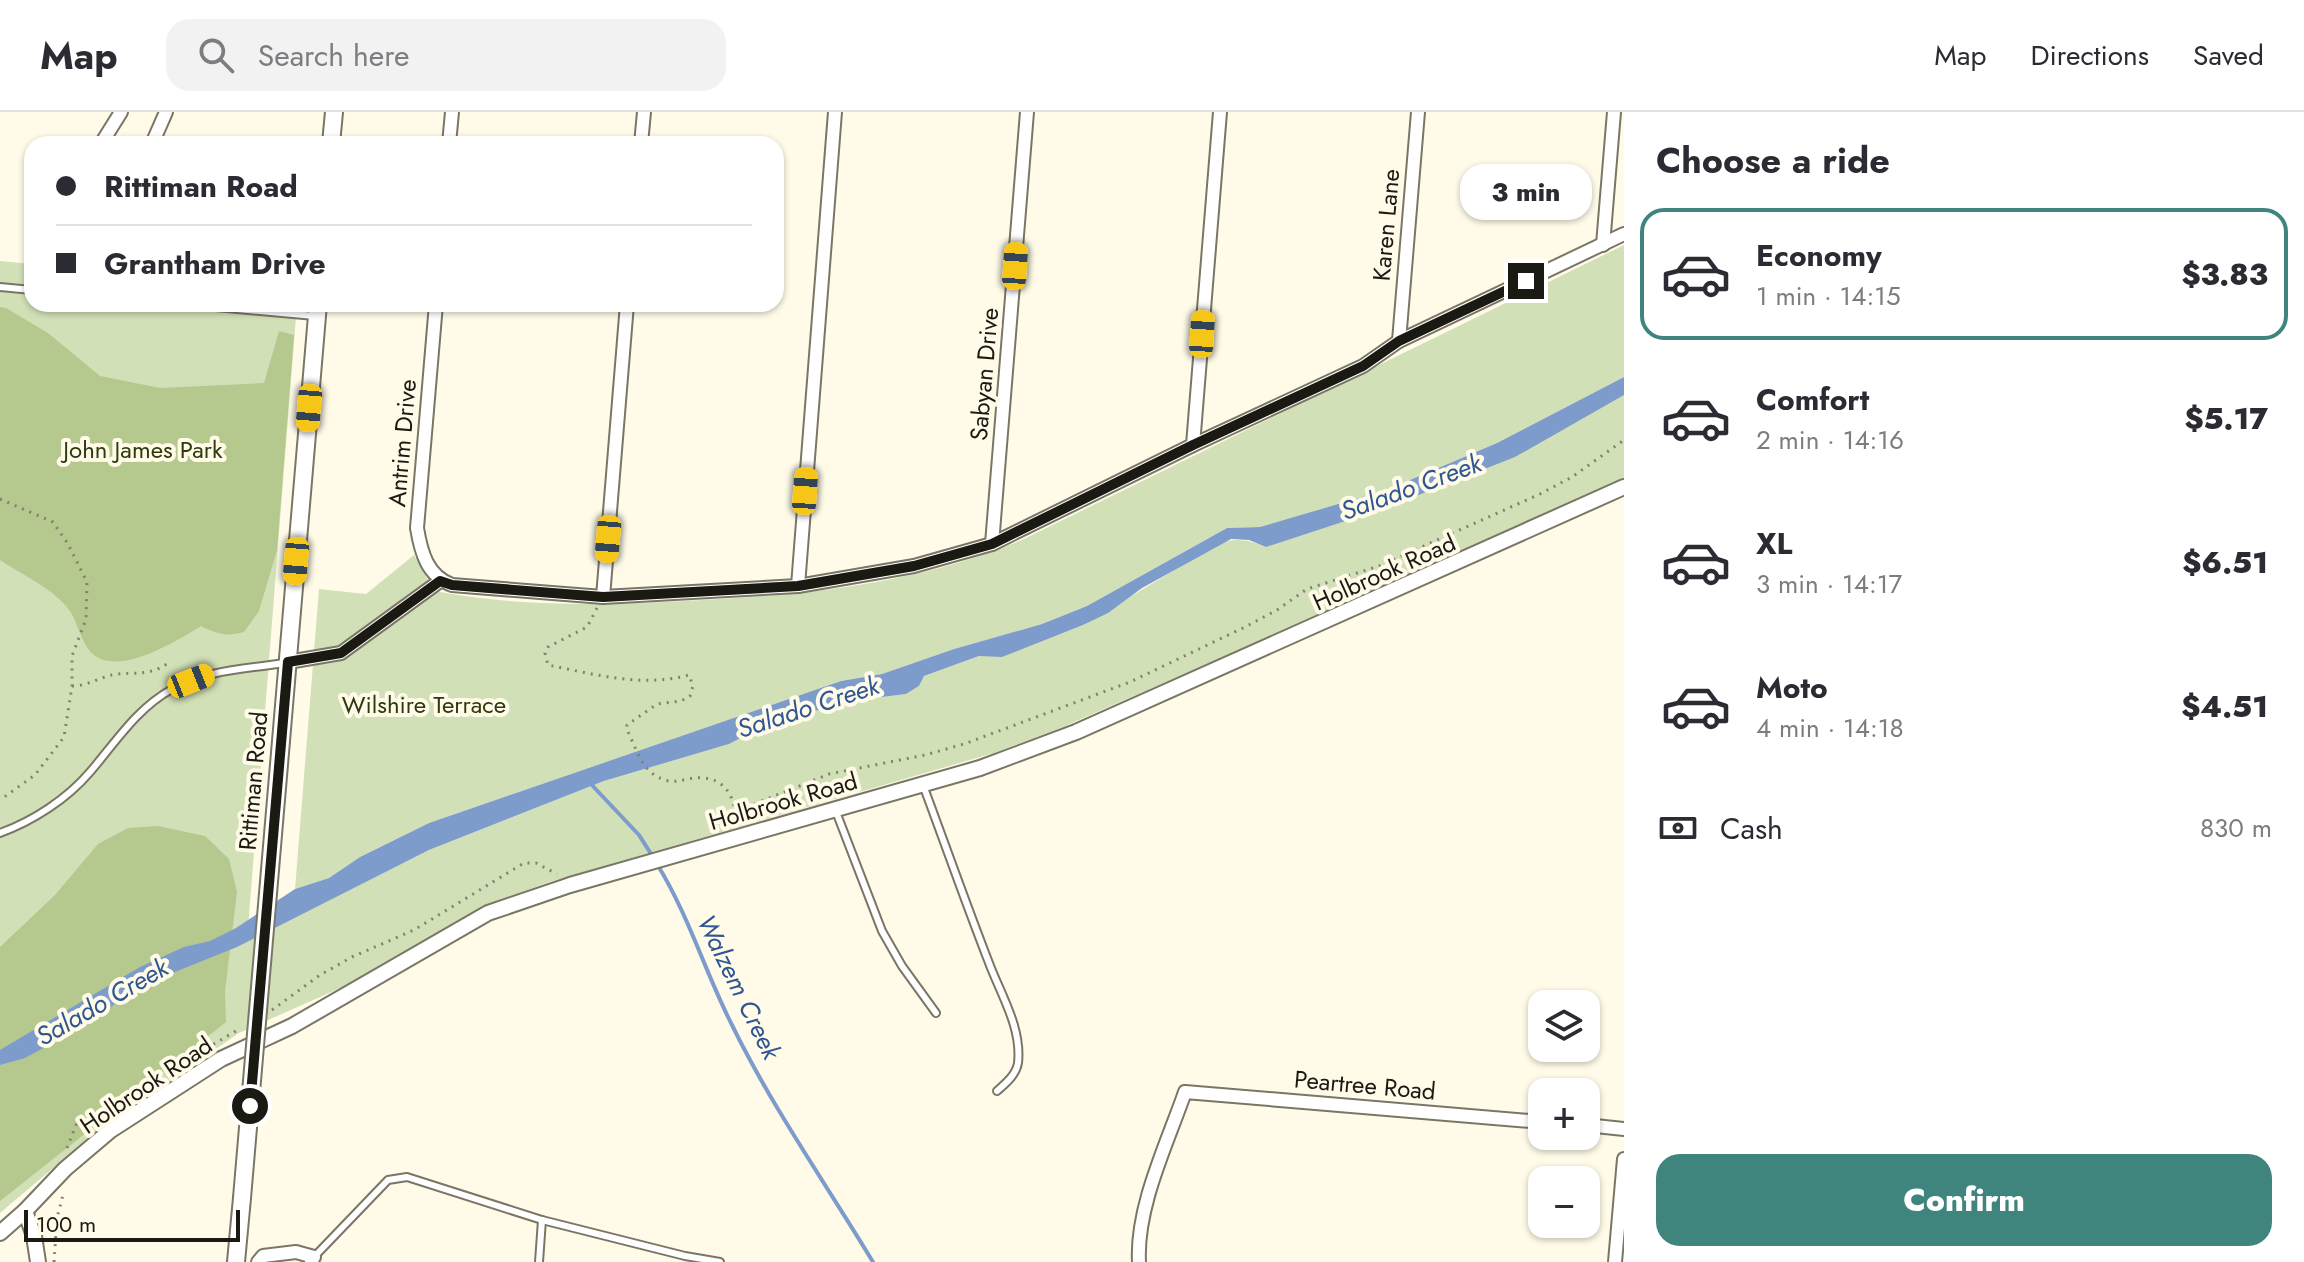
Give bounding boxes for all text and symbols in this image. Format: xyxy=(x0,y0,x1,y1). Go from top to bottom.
search box xyxy=(166,19,726,91)
text: Map xyxy=(40,28,118,83)
icon: search xyxy=(194,33,238,77)
text: Search here xyxy=(258,34,410,77)
text: Map xyxy=(1934,35,1986,76)
text: Directions xyxy=(2030,35,2149,76)
text: Saved xyxy=(2193,35,2264,76)
text: Choose a ride xyxy=(1656,134,1890,186)
text: Rittiman Road xyxy=(104,165,298,208)
callout: 3 min xyxy=(1460,165,1592,221)
street label: Karen Lane xyxy=(1364,167,1408,283)
text: 3 min xyxy=(1492,173,1560,211)
text: Economy xyxy=(1756,234,1882,277)
icon: car xyxy=(1660,238,1732,310)
car xyxy=(1001,241,1029,291)
text: Grantham Drive xyxy=(104,242,326,285)
text: $3.83 xyxy=(2181,253,2268,296)
route end xyxy=(1508,263,1544,299)
text: 1 min · 14:15 xyxy=(1756,277,1901,315)
street label: Sabyan Drive xyxy=(961,306,1007,442)
car xyxy=(1188,309,1216,359)
street label: Antrim Drive xyxy=(379,378,425,508)
text: Comfort xyxy=(1756,378,1869,421)
icon: car xyxy=(1660,382,1732,454)
car xyxy=(295,383,323,433)
text: $5.17 xyxy=(2184,397,2268,440)
text: 2 min · 14:16 xyxy=(1756,421,1904,459)
park label: John James Park xyxy=(60,432,223,467)
water label: Salado Creek xyxy=(1335,443,1488,530)
car xyxy=(791,466,819,516)
car xyxy=(594,514,622,564)
text: XL xyxy=(1756,522,1792,565)
street label: Holbrook Road xyxy=(1307,525,1461,619)
icon: car xyxy=(1660,526,1732,598)
car xyxy=(282,536,310,586)
text: $6.51 xyxy=(2182,541,2268,584)
text: 3 min · 14:17 xyxy=(1756,565,1902,603)
car xyxy=(164,661,218,701)
water label: Salado Creek xyxy=(732,666,886,748)
text: Moto xyxy=(1756,666,1828,709)
icon: car xyxy=(1660,670,1732,742)
text: $4.51 xyxy=(2181,685,2268,728)
park label: Wilshire Terrace xyxy=(342,687,506,722)
text: 4 min · 14:18 xyxy=(1756,709,1904,747)
street label: Rittiman Road xyxy=(229,710,277,852)
street label: Holbrook Road xyxy=(705,763,861,839)
icon: cash xyxy=(1656,806,1700,850)
text: Cash xyxy=(1720,807,1783,850)
text: 830 m xyxy=(2200,809,2272,847)
water label: Walzem Creek xyxy=(688,908,791,1068)
water label: Salado Creek xyxy=(29,948,177,1055)
map controls xyxy=(1528,990,1600,1238)
button: layers xyxy=(1528,990,1600,1062)
street label: Holbrook Road xyxy=(73,1028,219,1142)
street label: Peartree Road xyxy=(1293,1061,1437,1109)
button: + xyxy=(1528,1078,1600,1150)
route start xyxy=(232,1088,268,1124)
button: Confirm xyxy=(1656,1154,2272,1246)
button: − xyxy=(1528,1166,1600,1238)
scale bar xyxy=(24,1206,240,1242)
text: 100 m xyxy=(36,1208,96,1240)

